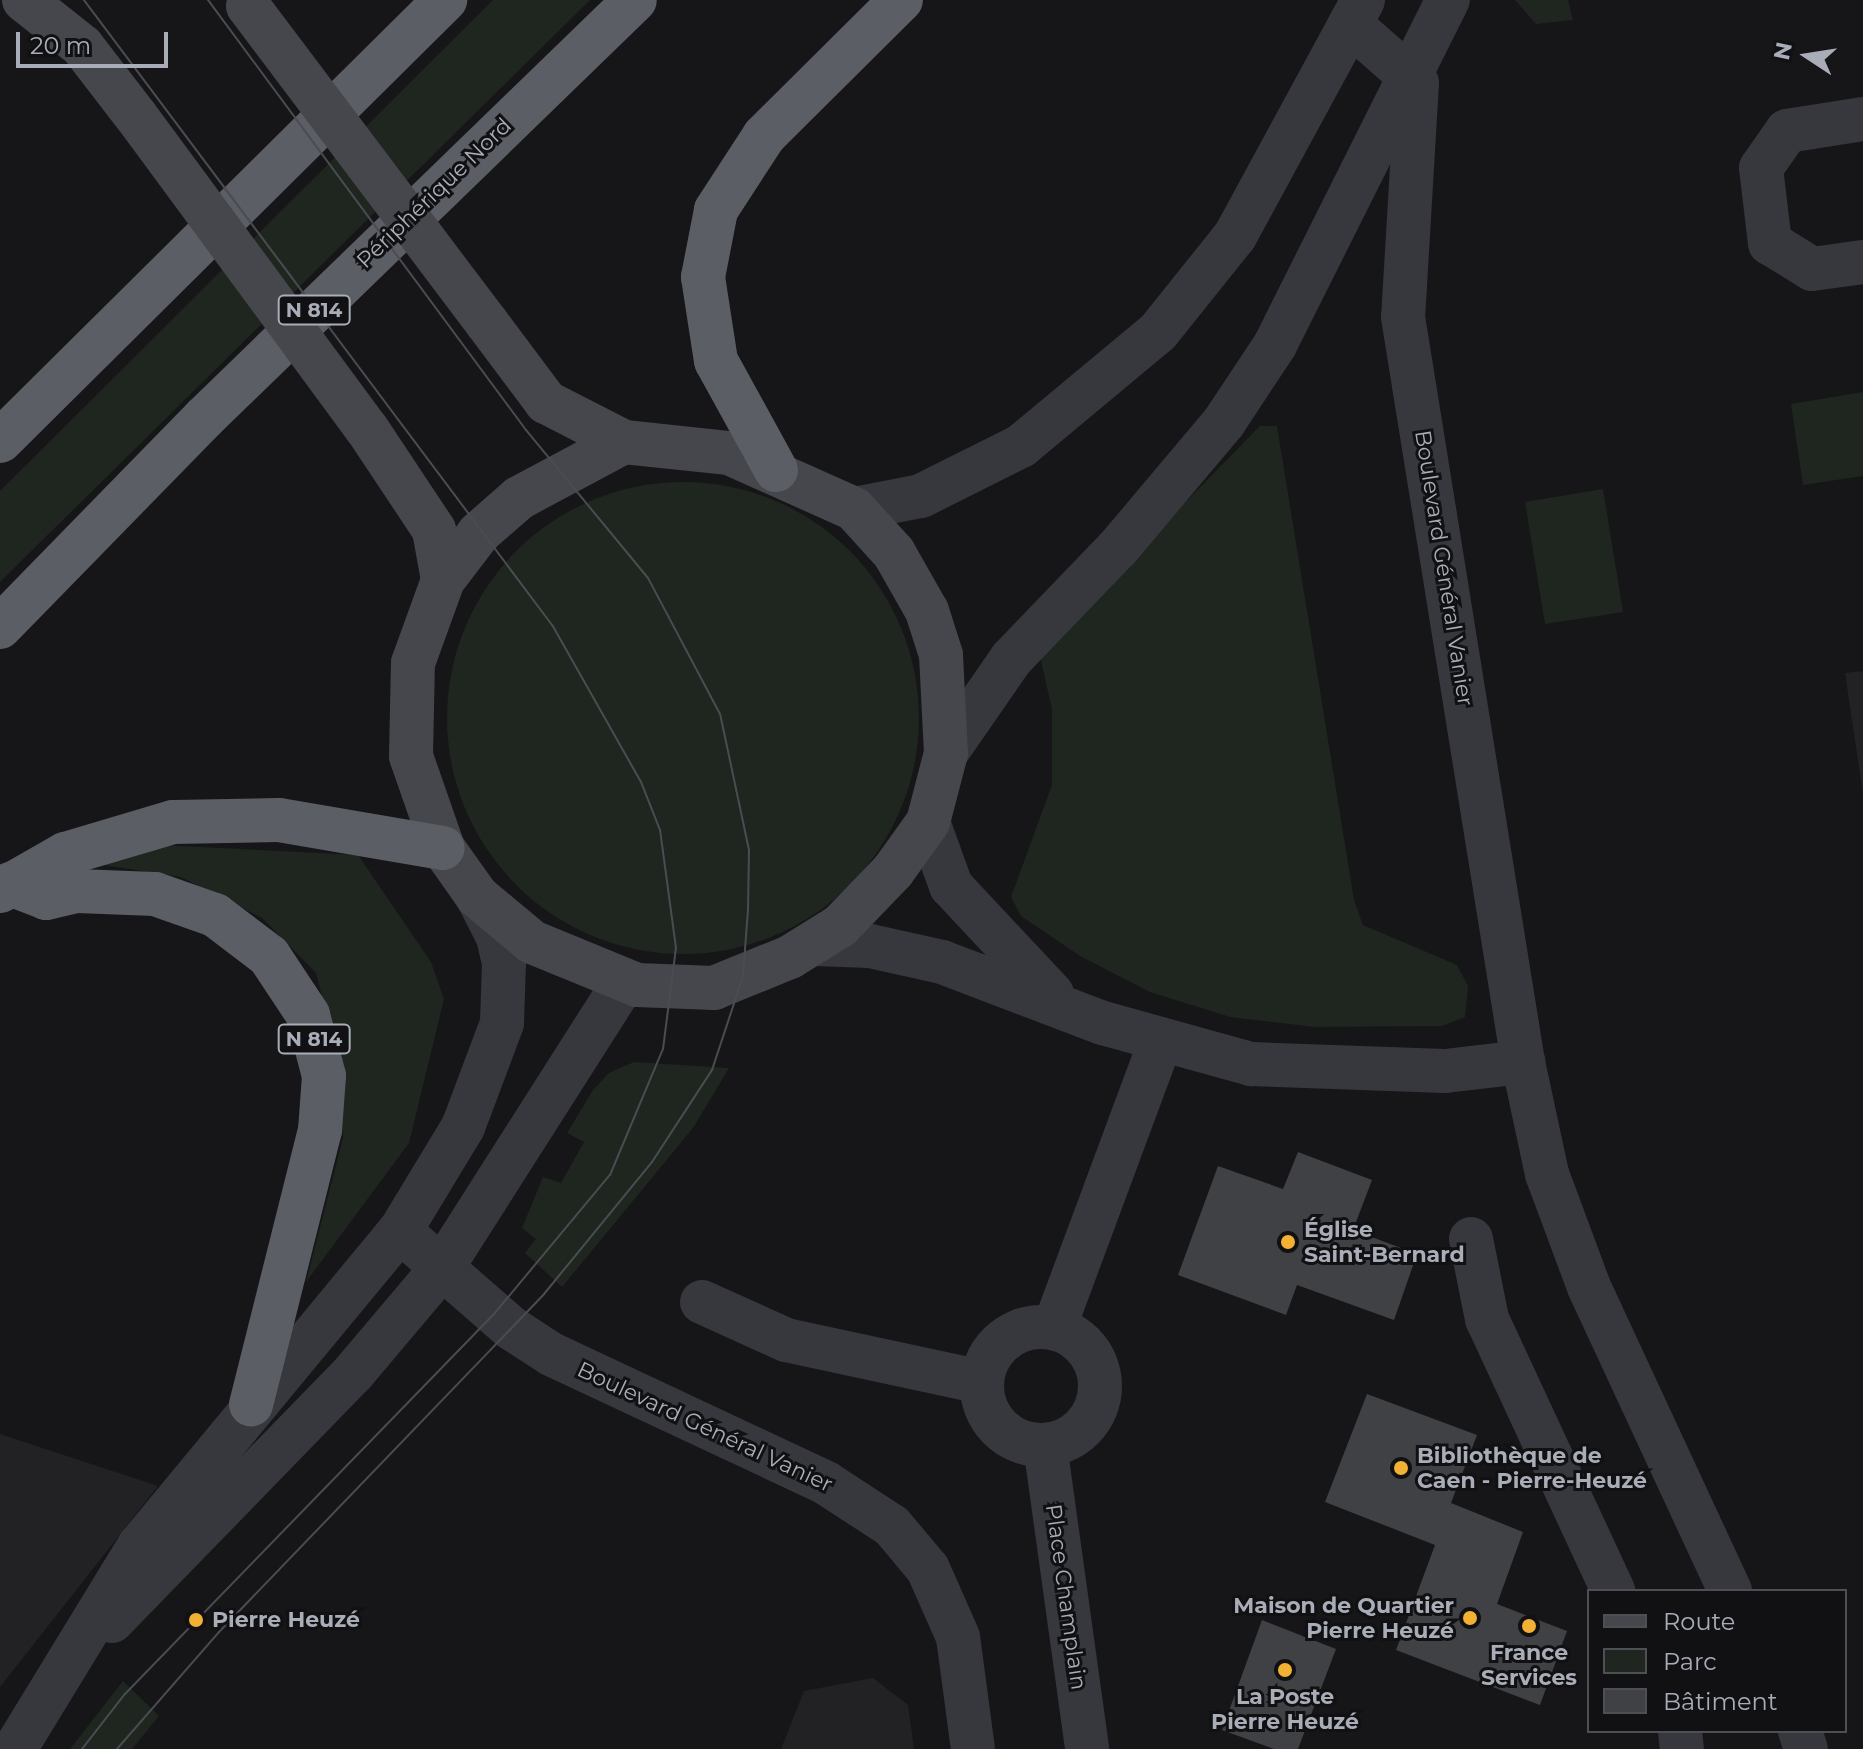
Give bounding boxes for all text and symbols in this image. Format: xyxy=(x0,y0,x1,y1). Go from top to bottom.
scale bar xyxy=(20,16,172,66)
north arrow xyxy=(1767,16,1847,96)
text: 20 m xyxy=(30,31,91,60)
text: N xyxy=(1768,39,1798,62)
street label: Périphérique Nord xyxy=(351,112,517,274)
road number: N 814 xyxy=(276,294,352,326)
street label: Boulevard Général Vanier xyxy=(1409,428,1479,708)
road number: N 814 xyxy=(276,1023,352,1055)
place label: Église Saint-Bernard xyxy=(1304,1216,1465,1268)
marker: Église Saint-Bernard xyxy=(1279,1233,1297,1251)
street label: Boulevard Général Vanier xyxy=(573,1356,837,1498)
place label: Bibliothèque de Caen - Pierre-Heuzé xyxy=(1417,1442,1647,1494)
marker: Bibliothèque de Caen - Pierre-Heuzé xyxy=(1392,1459,1410,1477)
street label: Place Champlain xyxy=(1040,1502,1092,1692)
legend xyxy=(1587,1589,1847,1733)
place label: Maison de Quartier Pierre Heuzé xyxy=(1233,1592,1454,1644)
place label: Pierre Heuzé xyxy=(212,1607,360,1633)
text: Route xyxy=(1663,1607,1735,1636)
marker: Maison de Quartier Pierre Heuzé xyxy=(1461,1609,1479,1627)
marker: Pierre Heuzé xyxy=(187,1611,205,1629)
marker: France Services xyxy=(1520,1617,1538,1635)
place label: France Services xyxy=(1481,1639,1577,1690)
text: Parc xyxy=(1663,1647,1717,1676)
marker: La Poste Pierre Heuzé xyxy=(1276,1661,1294,1679)
place label: La Poste Pierre Heuzé xyxy=(1211,1683,1359,1734)
text: Bâtiment xyxy=(1663,1687,1777,1716)

